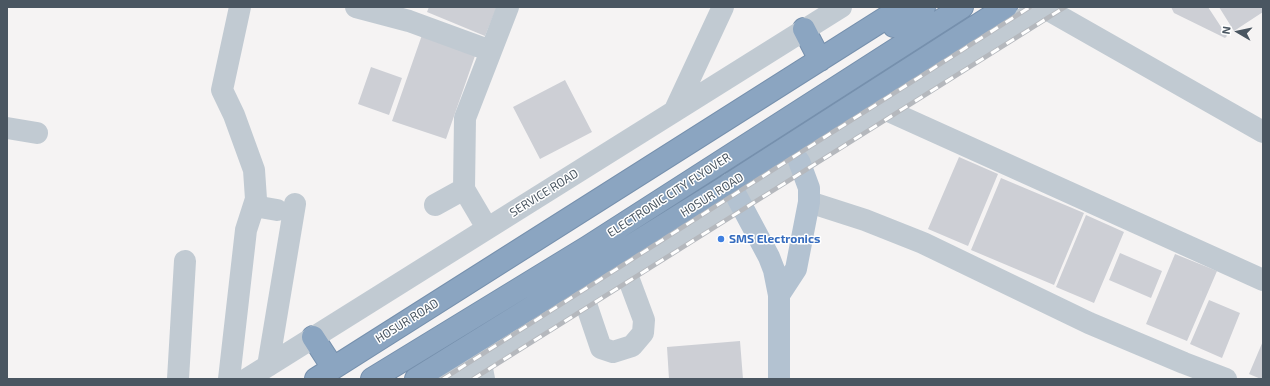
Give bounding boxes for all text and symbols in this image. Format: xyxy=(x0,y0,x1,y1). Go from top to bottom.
north arrow xyxy=(1218,12,1258,52)
text: N xyxy=(1219,25,1233,35)
street label: ELECTRONIC CITY FLYOVER xyxy=(605,150,733,240)
street label: SERVICE ROAD xyxy=(507,166,581,220)
street label: HOSUR ROAD xyxy=(678,170,746,220)
place label: SMS Electronics xyxy=(729,232,820,246)
marker: SMS Electronics xyxy=(716,234,726,244)
street label: HOSUR ROAD xyxy=(373,296,441,346)

